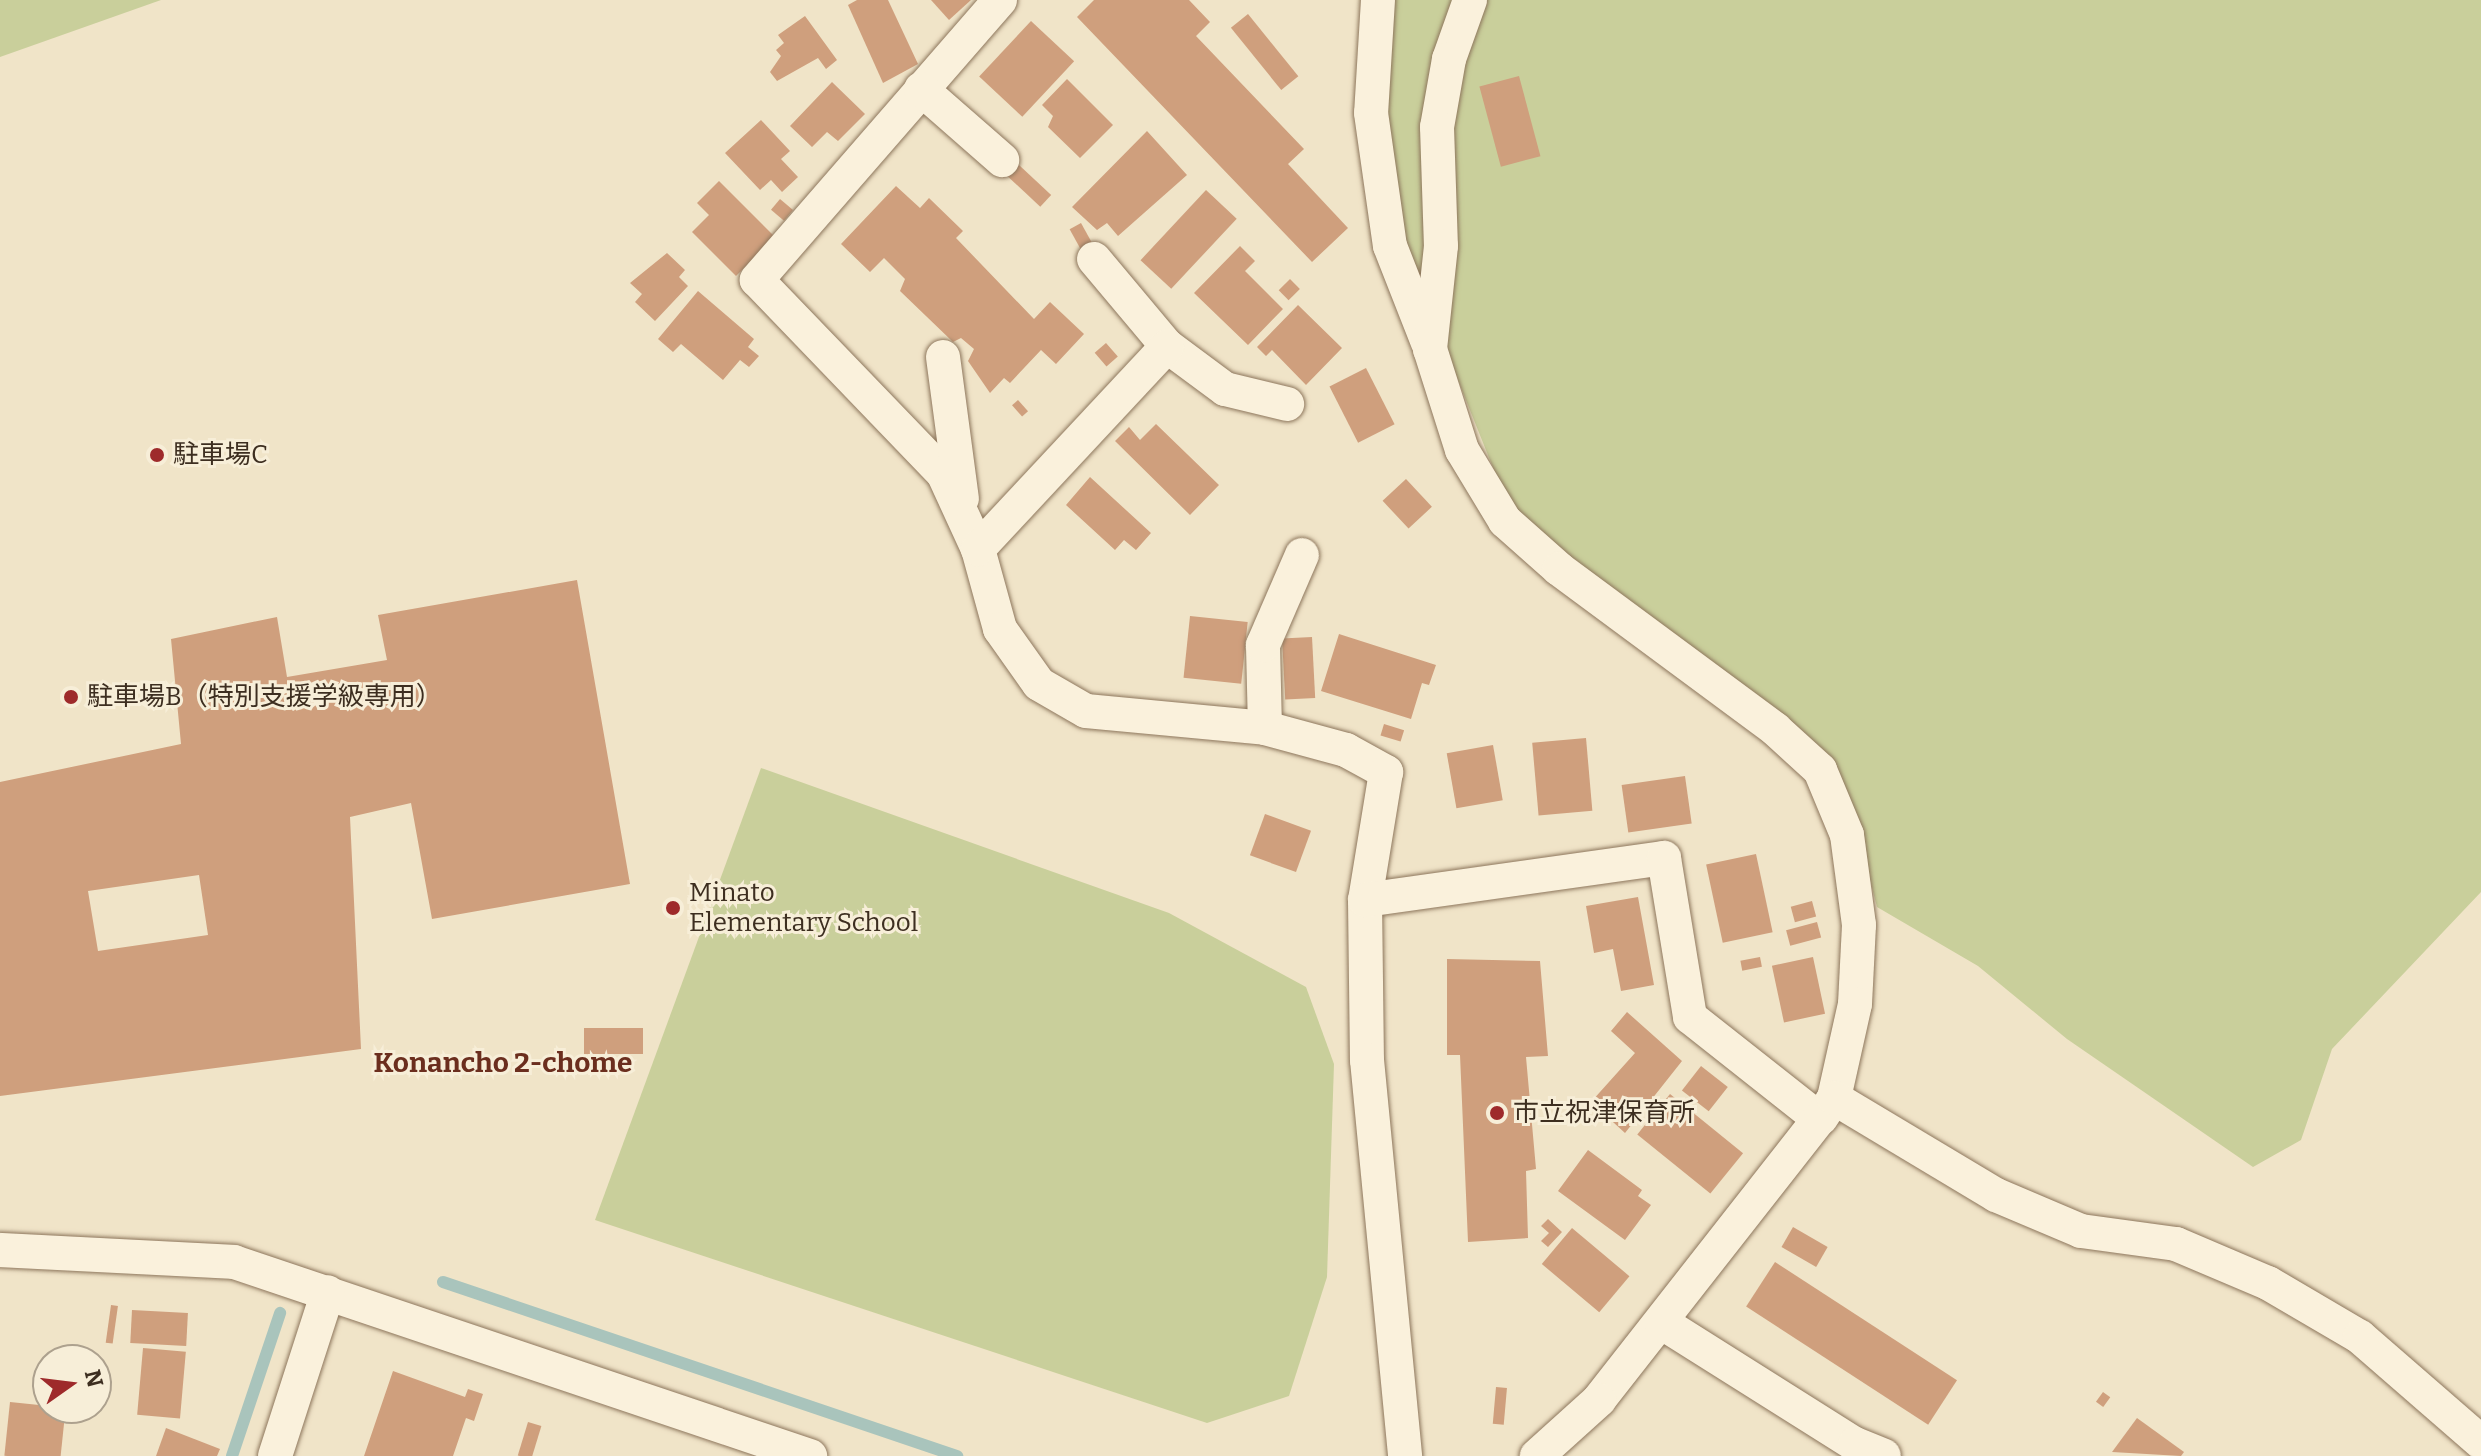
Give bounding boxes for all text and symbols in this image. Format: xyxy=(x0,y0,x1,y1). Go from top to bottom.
place label: 駐車場C xyxy=(173,439,268,471)
marker: 駐車場C xyxy=(148,446,166,464)
place label: 駐車場B（特別支援学級専用） xyxy=(87,681,442,713)
marker: 駐車場B（特別支援学級専用） xyxy=(62,688,80,706)
place label: Minato Elementary School xyxy=(689,877,918,938)
marker: Minato Elementary School xyxy=(664,899,682,917)
district label: Konancho 2-chome xyxy=(374,1046,632,1080)
place label: 市立祝津保育所 xyxy=(1513,1097,1695,1129)
marker: 市立祝津保育所 xyxy=(1488,1104,1506,1122)
north arrow xyxy=(32,1344,112,1424)
text: N xyxy=(79,1367,109,1390)

